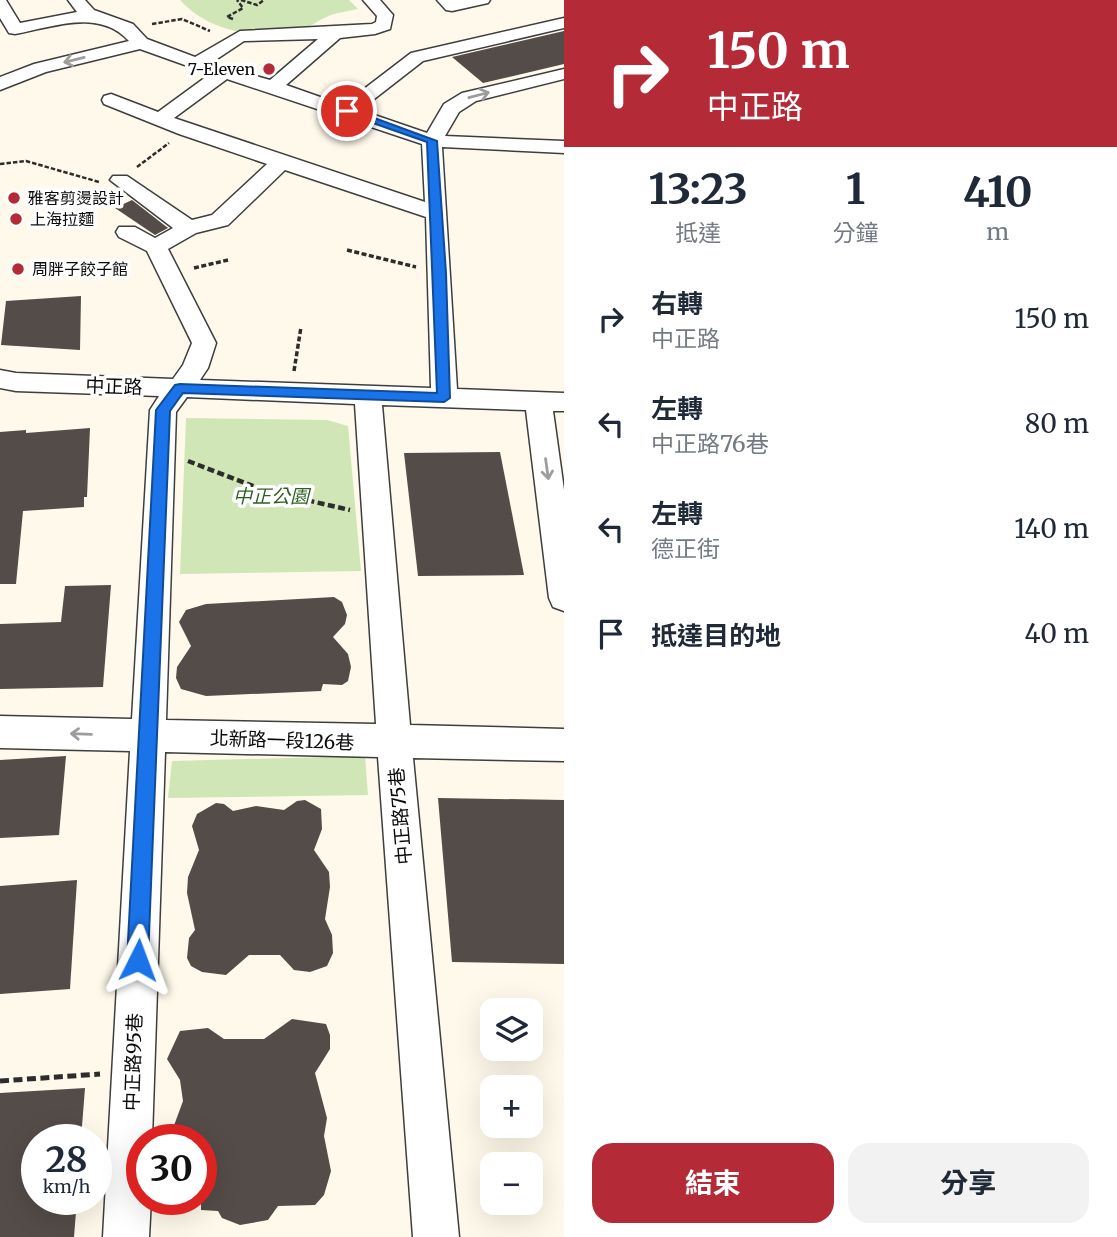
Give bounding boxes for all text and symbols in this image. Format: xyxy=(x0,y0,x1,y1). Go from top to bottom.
text: 150 m xyxy=(707,20,850,81)
icon: right xyxy=(592,28,683,119)
one-way arrow xyxy=(64,54,86,67)
place label: 7-Eleven xyxy=(188,59,255,79)
marker: 7-Eleven xyxy=(261,61,277,77)
pin xyxy=(317,81,377,141)
text: 中正路 xyxy=(707,87,803,127)
one-way arrow xyxy=(467,88,489,101)
icon: arrive xyxy=(328,92,366,130)
text: 13:23 xyxy=(649,163,748,215)
text: 1 xyxy=(846,163,865,215)
text: 410 xyxy=(963,166,1032,218)
place label: 雅客剪燙設計 xyxy=(28,188,124,208)
marker: 雅客剪燙設計 xyxy=(6,190,22,206)
place label: 上海拉麵 xyxy=(30,209,94,229)
marker: 上海拉麵 xyxy=(8,211,24,227)
text: m xyxy=(986,217,1009,246)
text: 抵達 xyxy=(675,218,721,247)
text: 分鐘 xyxy=(832,218,878,247)
place label: 周胖子餃子館 xyxy=(32,259,128,279)
marker: 周胖子餃子館 xyxy=(10,261,26,277)
text: 右轉 xyxy=(651,287,703,320)
icon: right xyxy=(592,300,630,338)
text: 150 m xyxy=(1015,302,1089,335)
text: 中正路 xyxy=(651,324,720,353)
street label: 中正路 xyxy=(85,373,143,399)
text: 左轉 xyxy=(651,392,703,425)
icon: left xyxy=(592,405,630,443)
text: 80 m xyxy=(1025,407,1089,440)
text: 中正路76巷 xyxy=(651,429,769,458)
one-way arrow xyxy=(540,457,553,480)
park label: 中正公園 xyxy=(233,484,312,508)
text: 左轉 xyxy=(651,497,703,530)
icon: left xyxy=(592,510,630,548)
text: 140 m xyxy=(1014,512,1089,545)
text: 德正街 xyxy=(651,534,720,563)
icon: arrive xyxy=(592,615,630,653)
text: 40 m xyxy=(1025,617,1089,650)
text: 抵達目的地 xyxy=(651,619,781,652)
street label: 北新路一段126巷 xyxy=(209,725,355,755)
one-way arrow xyxy=(69,727,92,741)
street label: 中正路75巷 xyxy=(384,766,416,866)
position arrow xyxy=(101,923,175,997)
map controls xyxy=(480,998,543,1215)
button: layers xyxy=(480,998,543,1061)
street label: 中正路95巷 xyxy=(119,1013,147,1111)
button: + xyxy=(480,1075,543,1138)
speed limit sign: 30 xyxy=(126,1124,217,1215)
text: 28 xyxy=(45,1138,88,1182)
button: 結束 xyxy=(592,1143,834,1223)
button: 分享 xyxy=(848,1143,1089,1223)
button: − xyxy=(480,1152,543,1215)
text: km/h xyxy=(43,1175,90,1198)

